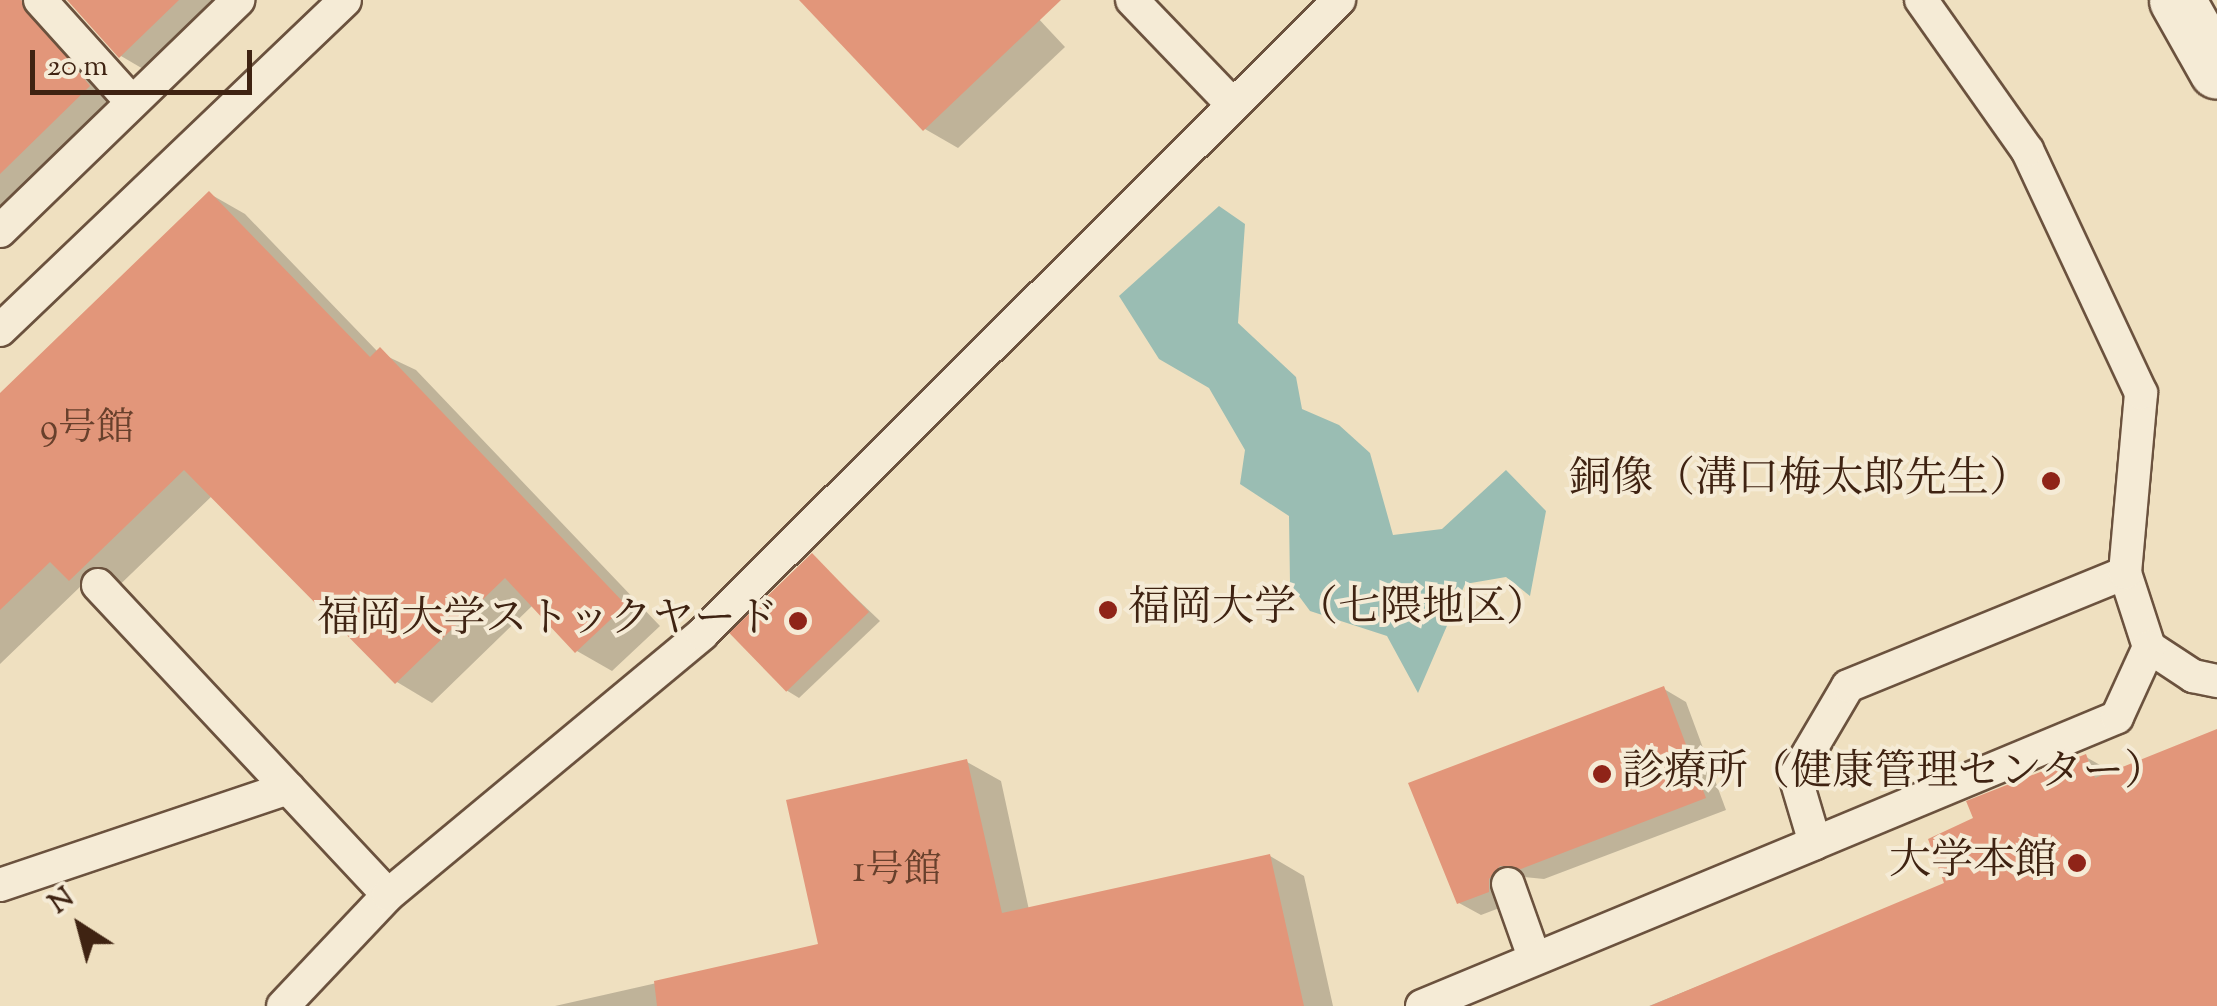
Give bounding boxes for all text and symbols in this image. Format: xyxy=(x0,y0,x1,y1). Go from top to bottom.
scale bar xyxy=(35,30,258,92)
text: 20 m xyxy=(47,46,108,89)
house number: 9号館 xyxy=(40,408,134,454)
place label: 銅像（溝口梅太郎先生） xyxy=(1569,456,2031,506)
marker: 銅像（溝口梅太郎先生） xyxy=(2040,470,2062,492)
place label: 福岡大学（七隈地区） xyxy=(1128,585,1548,635)
place label: 福岡大学ストックヤード xyxy=(316,596,778,646)
marker: 福岡大学（七隈地区） xyxy=(1097,599,1119,621)
marker: 福岡大学ストックヤード xyxy=(787,610,809,632)
place label: 診療所（健康管理センター） xyxy=(1622,749,2168,799)
marker: 診療所（健康管理センター） xyxy=(1591,763,1613,785)
place label: 大学本館 xyxy=(1889,838,2057,888)
house number: 1号館 xyxy=(853,850,941,896)
marker: 大学本館 xyxy=(2066,852,2088,874)
north arrow xyxy=(30,876,130,976)
text: N xyxy=(42,879,83,924)

